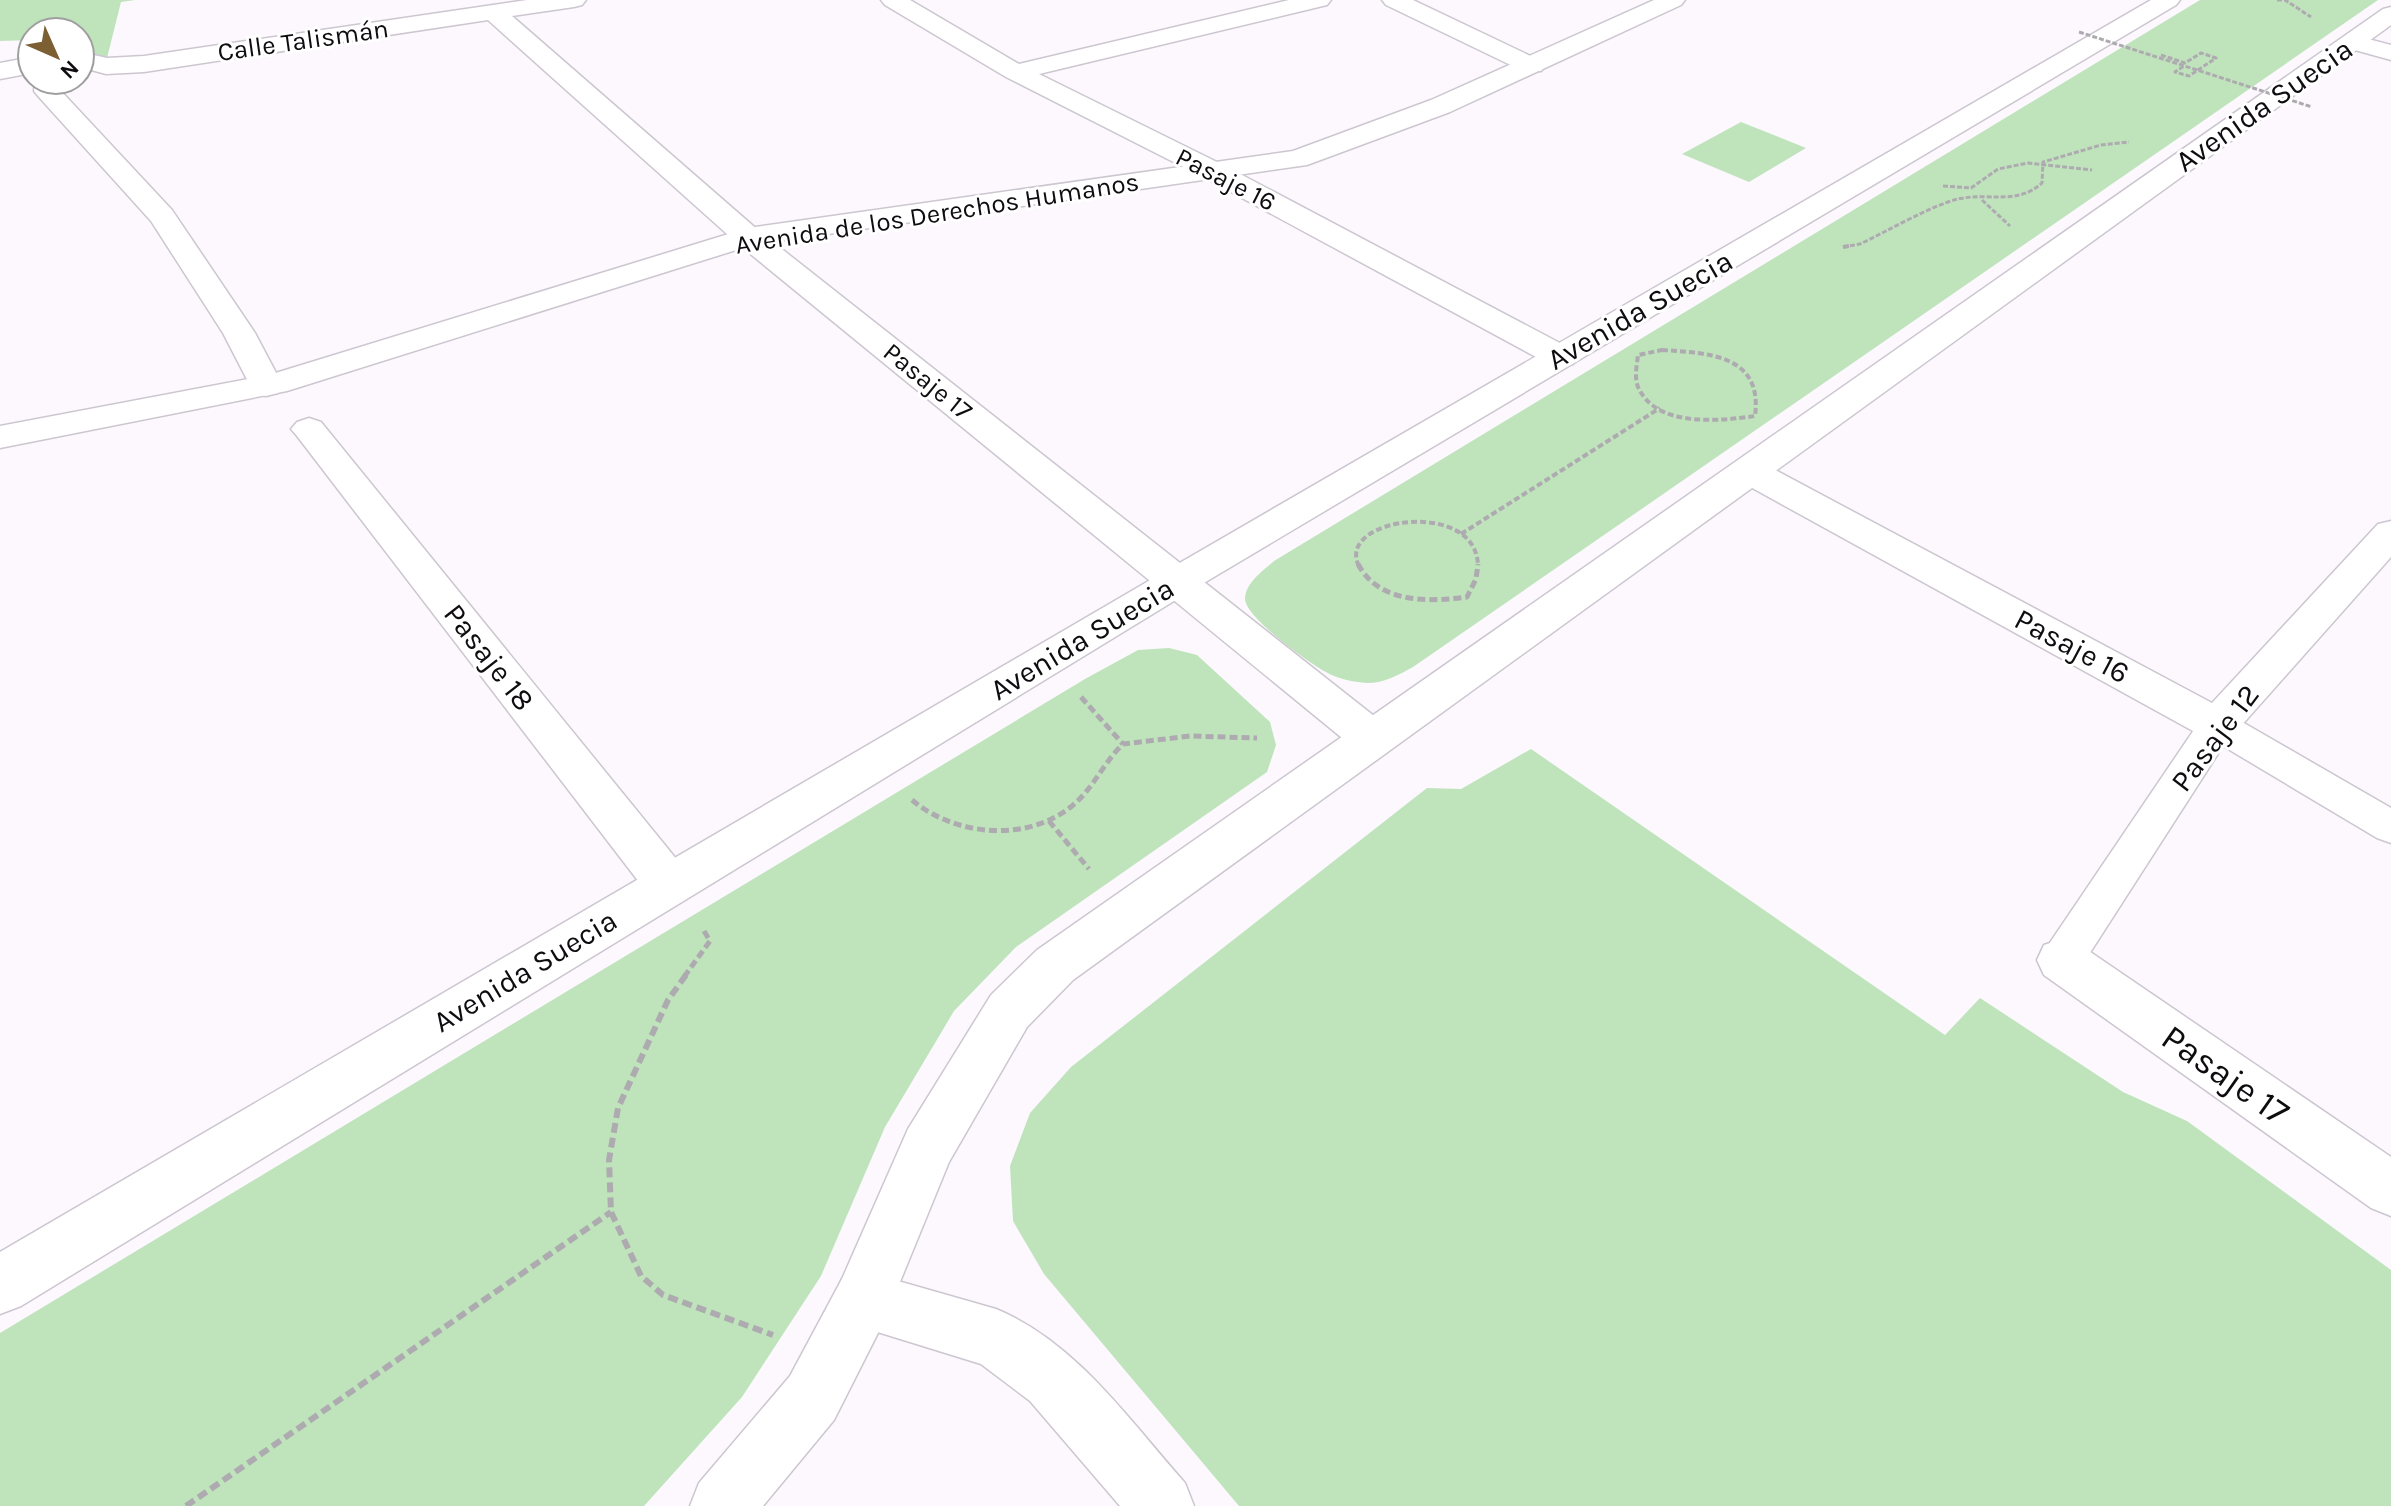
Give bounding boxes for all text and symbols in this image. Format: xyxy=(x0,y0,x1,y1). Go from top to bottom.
street label: Calle Talismán xyxy=(216,13,391,68)
north arrow xyxy=(16,16,96,96)
street label: Avenida Suecia xyxy=(2168,31,2360,179)
text: N xyxy=(55,55,84,84)
street label: Pasaje 16 xyxy=(1171,141,1281,218)
street label: Avenida de los Derechos Humanos xyxy=(733,166,1141,261)
street label: Avenida Suecia xyxy=(1541,242,1739,378)
street label: Pasaje 17 xyxy=(877,336,978,427)
street label: Avenida Suecia xyxy=(984,570,1180,708)
street label: Pasaje 18 xyxy=(436,596,542,718)
street label: Pasaje 16 xyxy=(2009,601,2135,691)
street label: Pasaje 12 xyxy=(2163,677,2267,799)
street label: Avenida Suecia xyxy=(427,902,623,1040)
street label: Pasaje 17 xyxy=(2154,1016,2297,1134)

